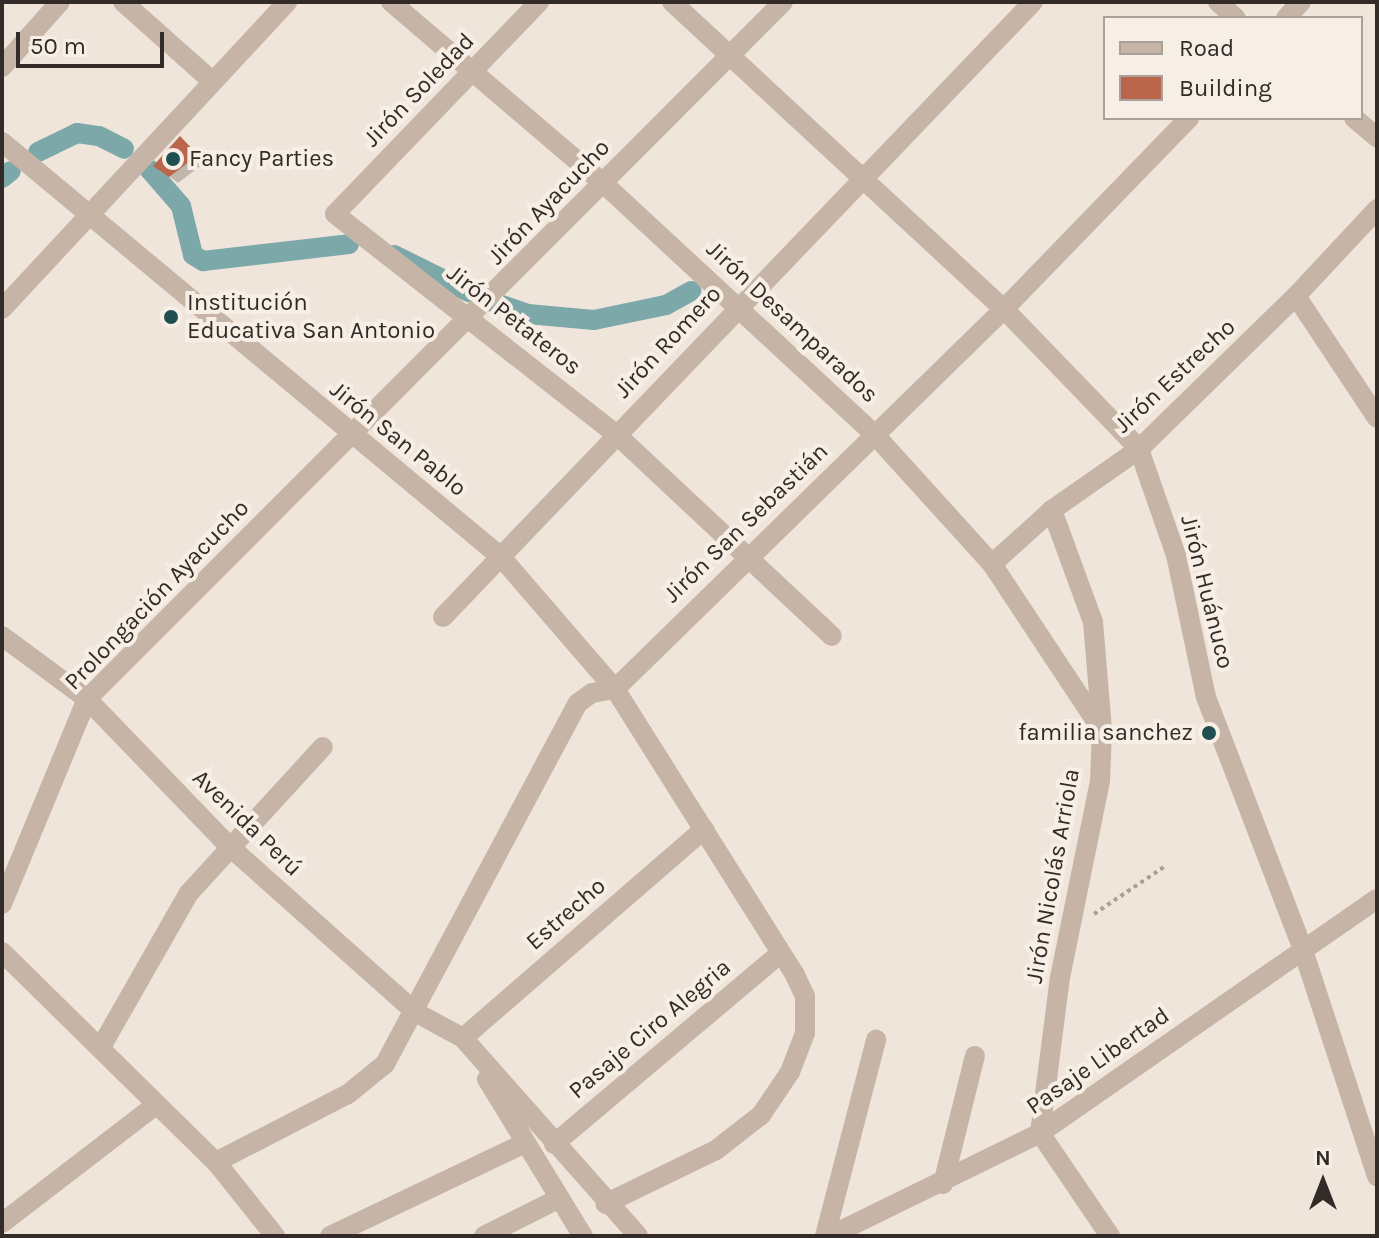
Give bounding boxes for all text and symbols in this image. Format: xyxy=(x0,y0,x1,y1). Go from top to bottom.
scale bar xyxy=(20,16,168,66)
legend xyxy=(1103,16,1363,120)
street label: Jirón Soledad xyxy=(358,27,480,153)
text: 50 m xyxy=(30,32,86,60)
text: Road xyxy=(1179,34,1234,62)
text: Building xyxy=(1179,74,1272,102)
street label: Jirón Ayacucho xyxy=(482,133,616,271)
place label: Fancy Parties xyxy=(189,145,334,173)
marker: Fancy Parties xyxy=(164,150,182,168)
street label: Jirón Desamparados xyxy=(700,235,884,409)
street label: Jirón Petateros xyxy=(441,259,587,381)
street label: Jirón Romero xyxy=(609,280,727,404)
place label: Institución Educativa San Antonio xyxy=(187,289,435,345)
marker: Institución Educativa San Antonio xyxy=(162,308,180,326)
street label: Jirón Estrecho xyxy=(1109,313,1241,439)
street label: Jirón San Pablo xyxy=(324,375,472,503)
street label: Jirón San Sebastián xyxy=(658,437,834,609)
street label: Prolongación Ayacucho xyxy=(59,494,255,696)
street label: Jirón Huánuco xyxy=(1174,512,1240,672)
place label: familia sanchez xyxy=(1018,719,1193,747)
marker: familia sanchez xyxy=(1200,724,1218,742)
street label: Avenida Perú xyxy=(186,764,308,882)
street label: Jirón Nicolás Arriola xyxy=(1020,766,1086,986)
street label: Estrecho xyxy=(520,872,612,956)
street label: Pasaje Ciro Alegria xyxy=(563,953,737,1105)
street label: Pasaje Libertad xyxy=(1021,1001,1175,1121)
north arrow xyxy=(1283,1142,1363,1222)
text: N xyxy=(1315,1145,1331,1171)

